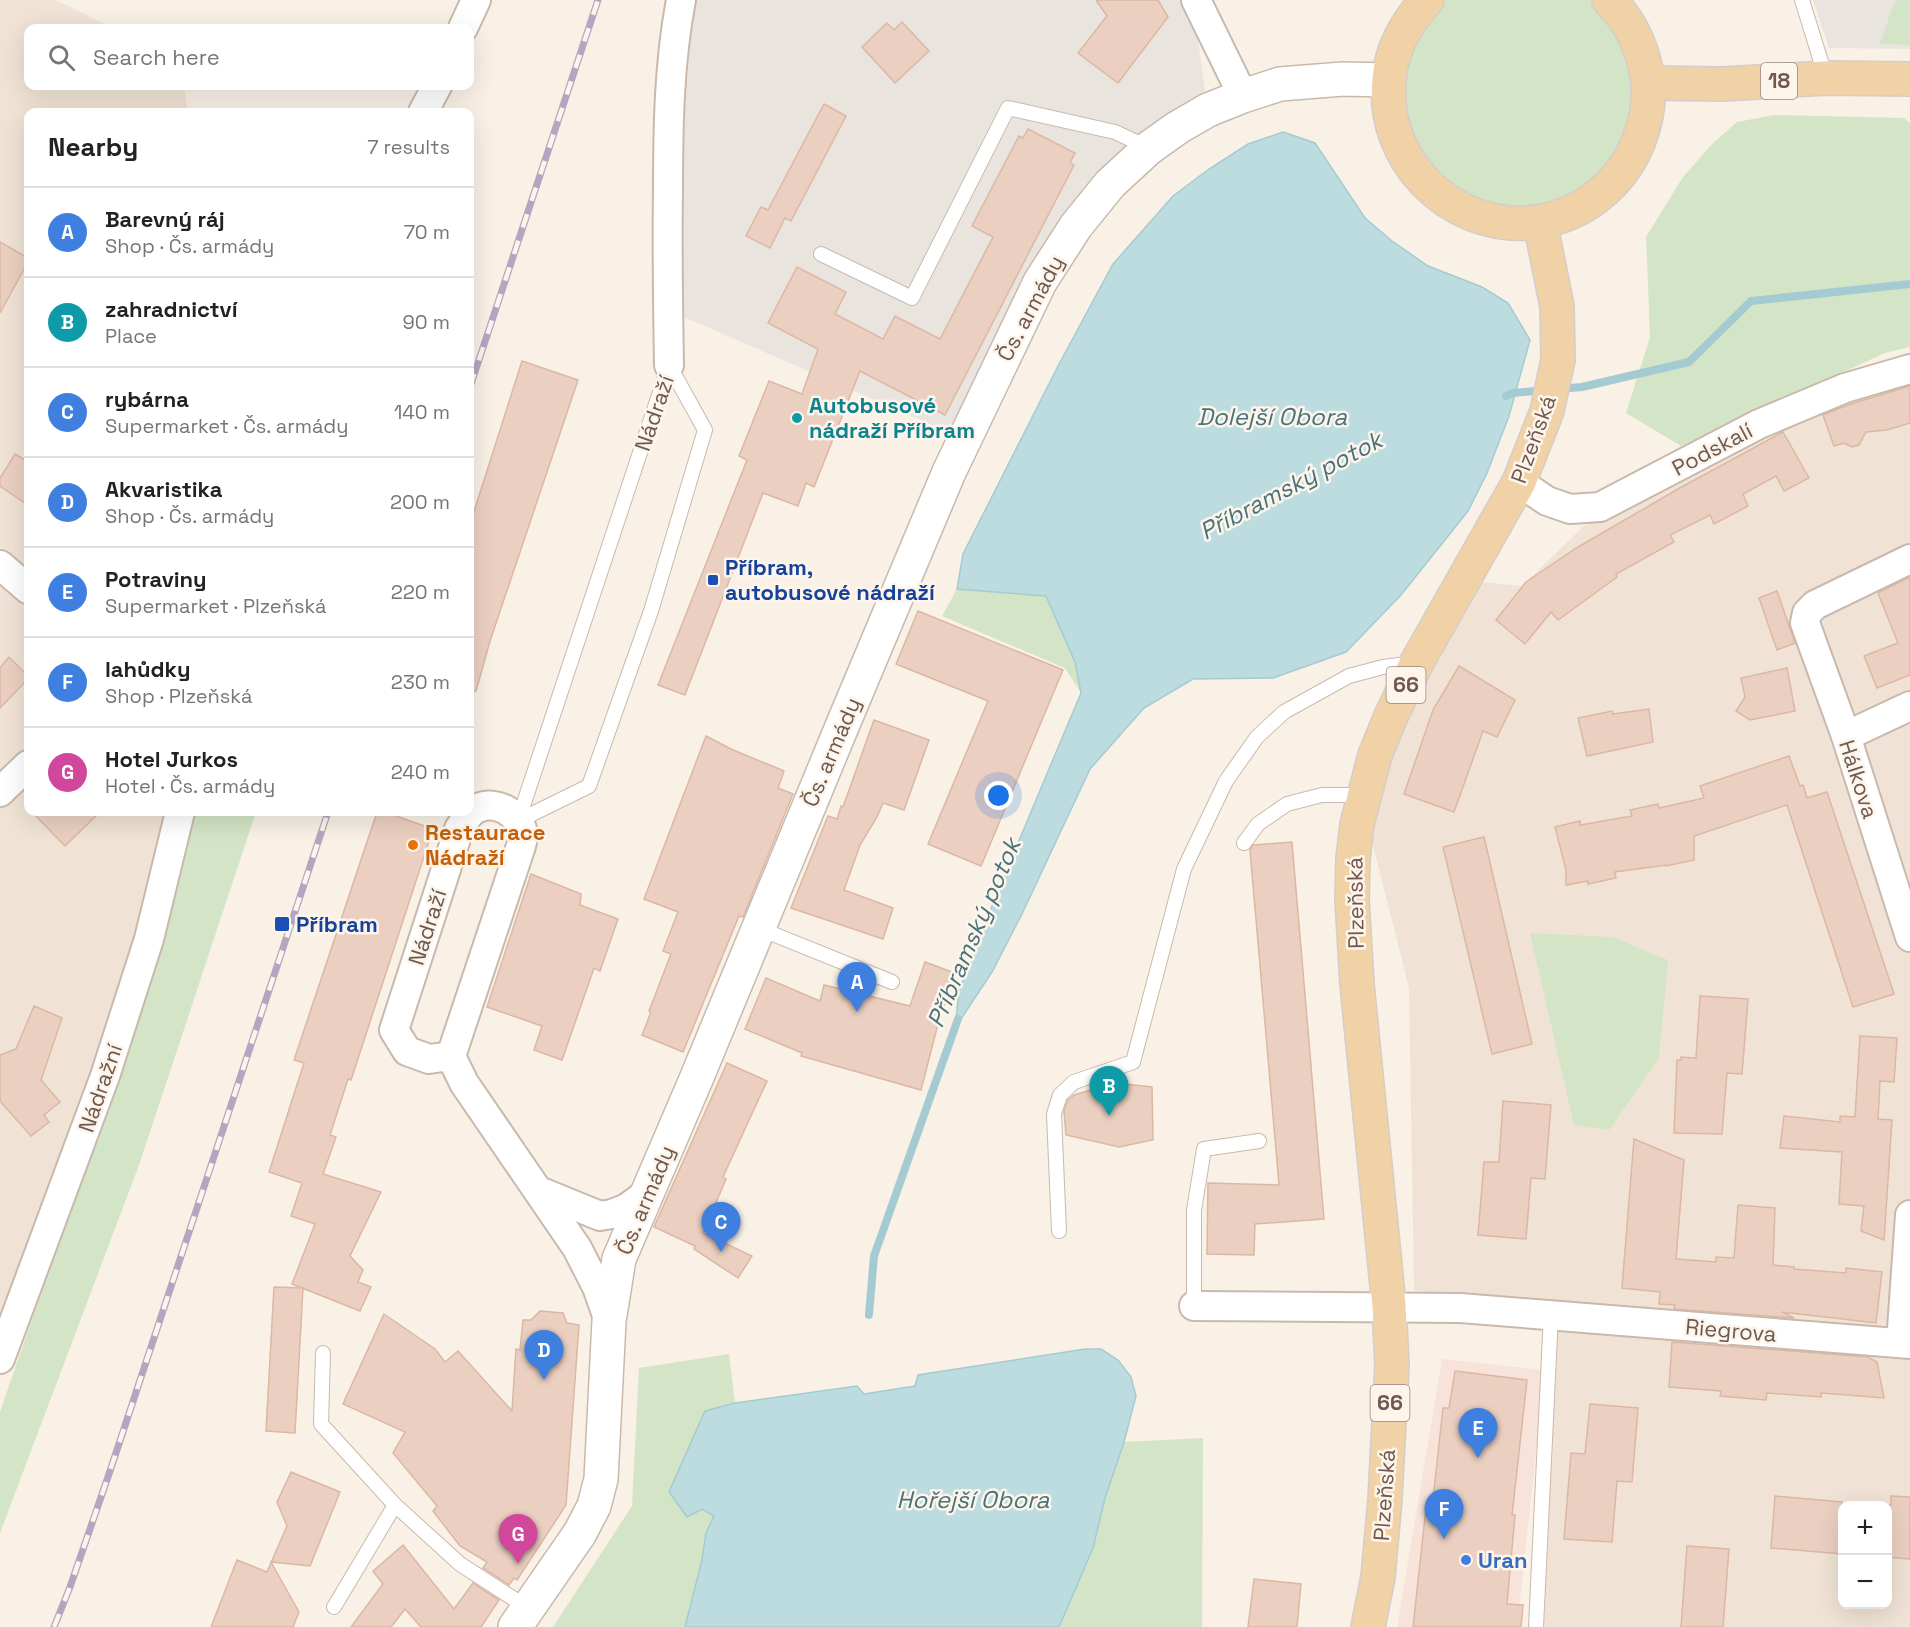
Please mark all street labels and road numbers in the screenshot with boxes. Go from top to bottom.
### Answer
road number: 18 [1761,63,1797,99]
street label: Čs. armády [990,250,1070,366]
street label: Nádraží [628,371,680,455]
street label: Plzeňská [1504,391,1562,487]
street label: Podskalí [1667,416,1758,482]
road number: 66 [1386,667,1426,703]
street label: Čs. armády [795,693,867,811]
street label: Hálkova [1833,736,1885,822]
street label: Plzeňská [1340,856,1370,949]
street label: Nádraží [402,885,453,969]
street label: Nádražní [72,1039,128,1136]
street label: Čs. armády [609,1141,681,1259]
street label: Riegrova [1684,1312,1778,1348]
road number: 66 [1370,1385,1410,1421]
street label: Plzeňská [1367,1448,1401,1542]

